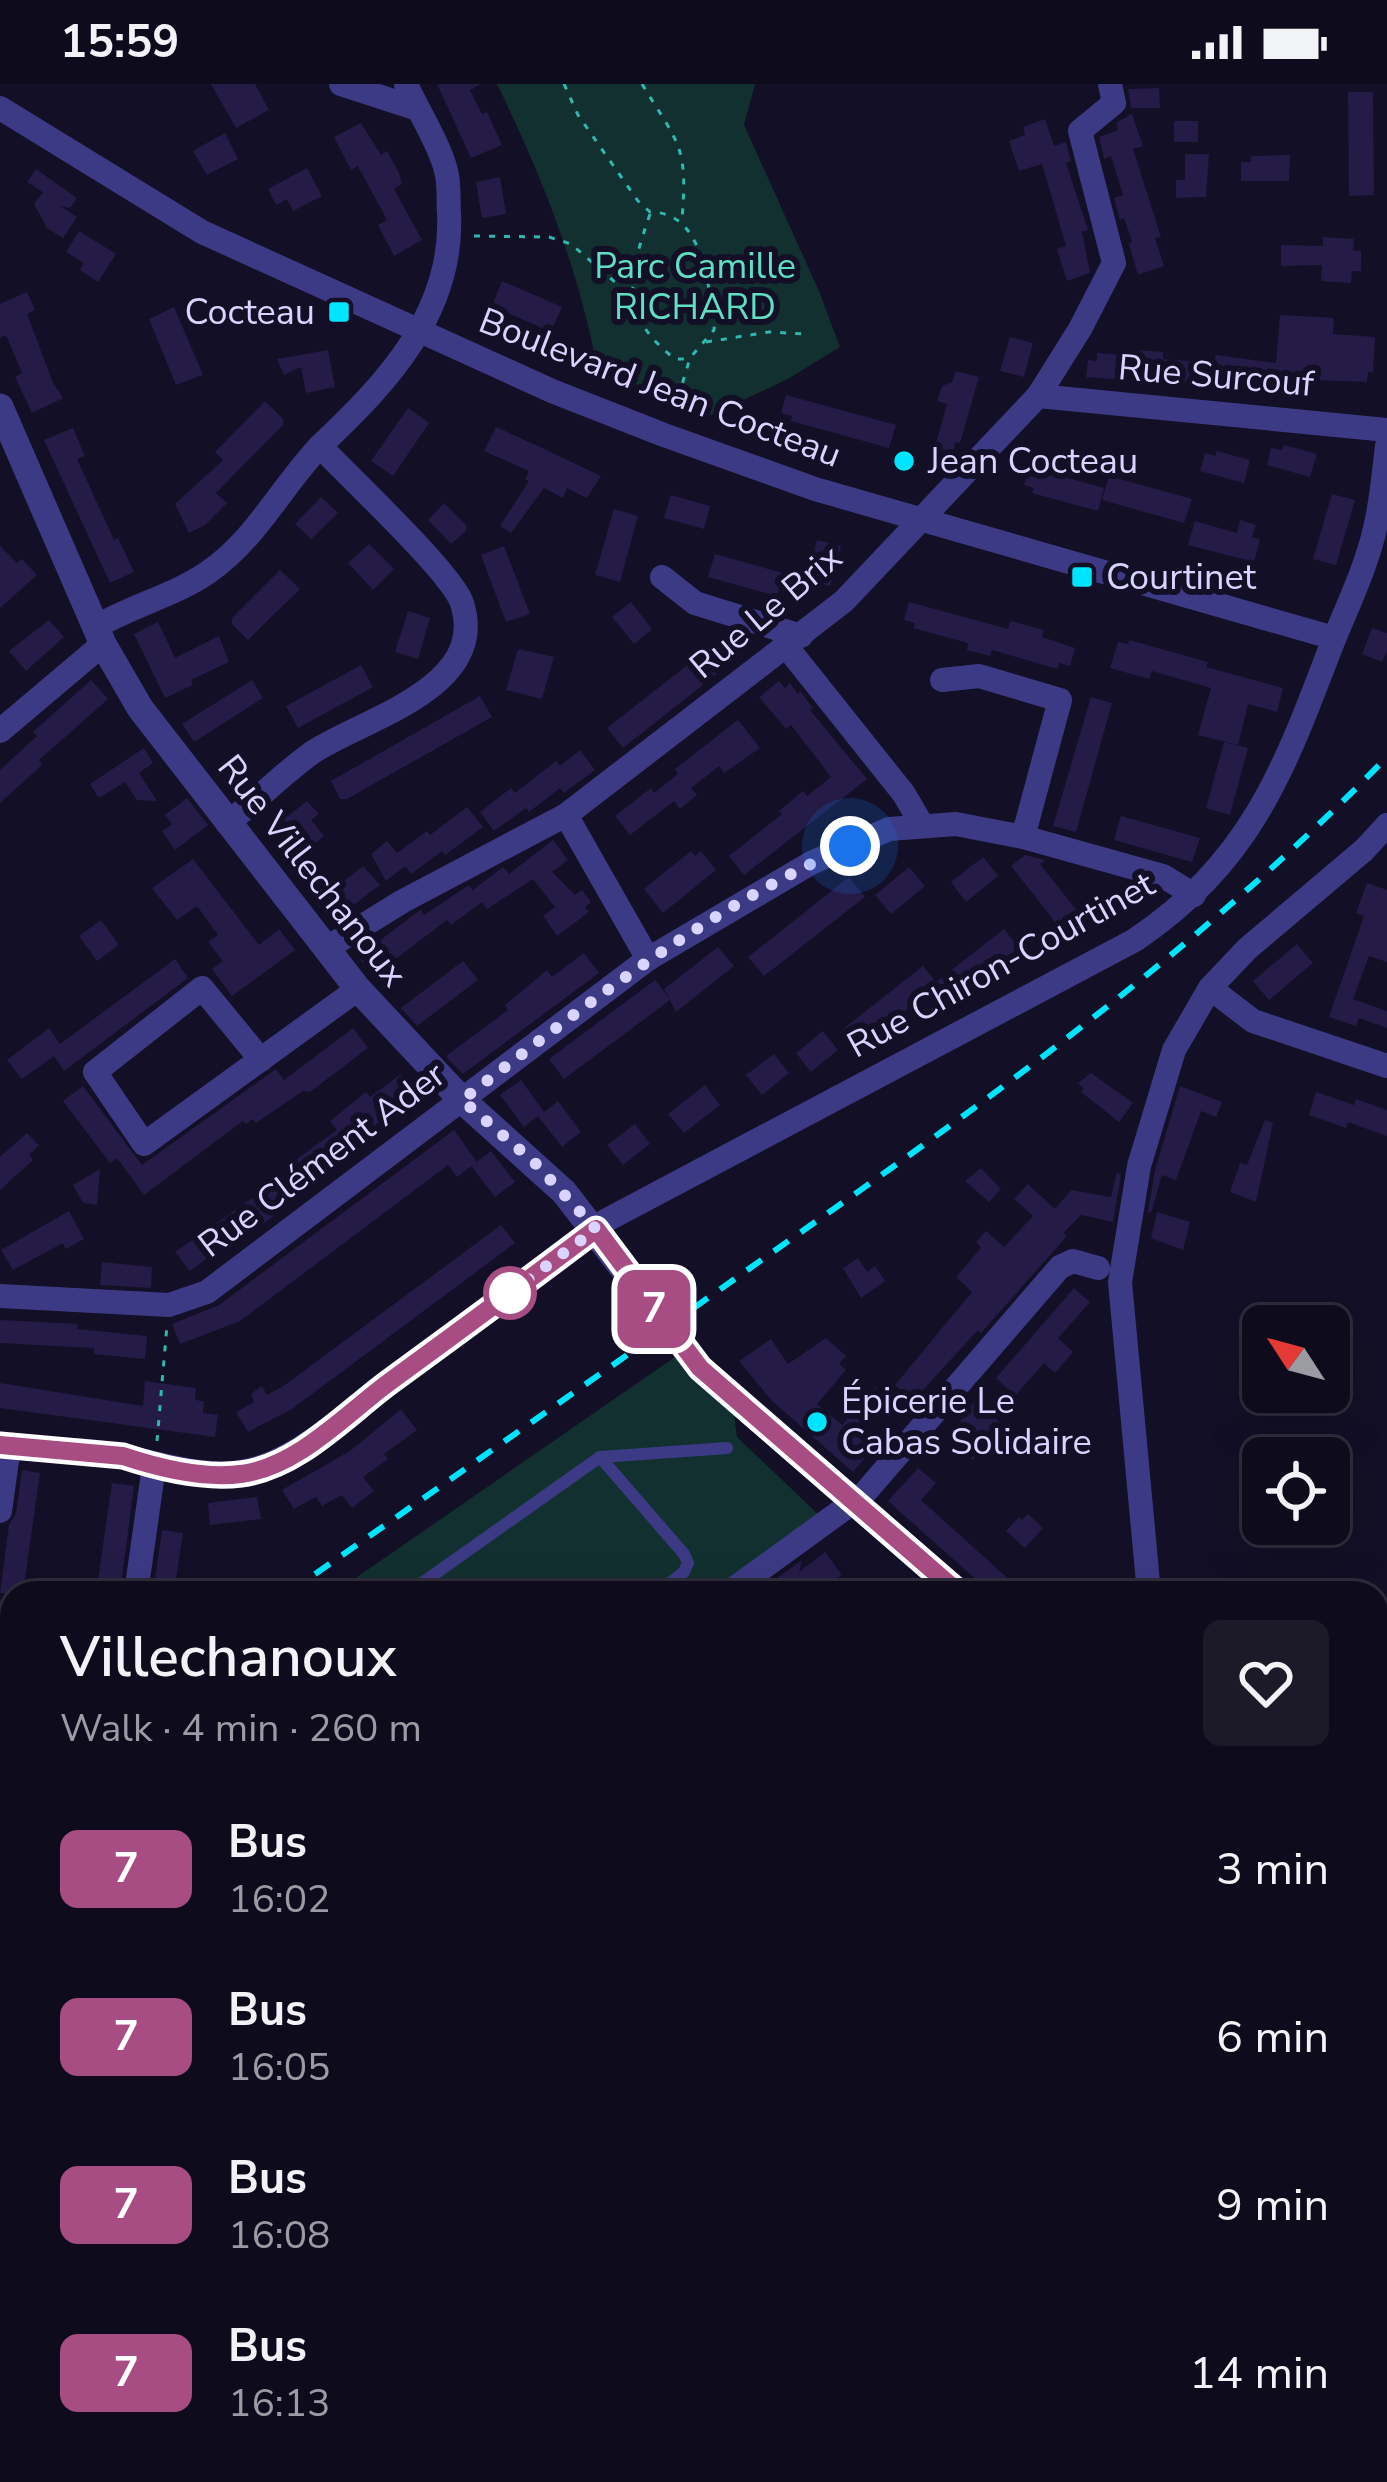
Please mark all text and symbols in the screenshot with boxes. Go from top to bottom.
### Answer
text: 15:59 [60,12,179,73]
park label: Parc Camille RICHARD [594,242,796,332]
place label: Cocteau [184,288,315,337]
street label: Boulevard Jean Cocteau [472,296,848,480]
marker: Cocteau [326,299,352,325]
street label: Rue Surcouf [1116,343,1317,409]
place label: Jean Cocteau [927,437,1138,486]
marker: Jean Cocteau [891,448,917,474]
street label: Rue Le Brix [679,534,853,690]
place label: Courtinet [1106,553,1257,602]
marker: Courtinet [1069,564,1095,590]
street label: Rue Villechanoux [206,745,418,997]
your location [820,816,880,876]
street label: Rue Chiron-Courtinet [839,860,1164,1070]
street label: Rue Clément Ader [188,1051,456,1269]
unlabelled marker [485,1268,535,1318]
line badge: 7 [615,1270,693,1348]
text: 7 [641,1280,667,1337]
north arrow [1242,1305,1350,1413]
map controls [1242,1305,1350,1545]
place label: Épicerie Le Cabas Solidaire [841,1377,1092,1467]
marker: Épicerie Le Cabas Solidaire [804,1409,830,1435]
button: locate [1242,1437,1350,1545]
text: Villechanoux [60,1618,397,1696]
button: heart [1203,1620,1329,1746]
text: Walk · 4 min · 260 m [60,1702,422,1755]
text: Bus [228,1812,307,1873]
text: 3 min [1216,1839,1329,1900]
text: 7 [113,1840,139,1897]
text: 16:02 [228,1873,331,1926]
text: Bus [228,1980,307,2041]
text: 6 min [1216,2007,1329,2068]
text: 7 [113,2008,139,2065]
text: 16:05 [228,2041,331,2094]
text: Bus [228,2148,307,2209]
text: 9 min [1216,2175,1329,2236]
text: 7 [113,2176,139,2233]
text: 16:08 [228,2209,331,2262]
text: Bus [228,2316,307,2377]
text: 14 min [1189,2343,1329,2404]
text: 7 [113,2344,139,2401]
text: 16:13 [228,2377,331,2430]

